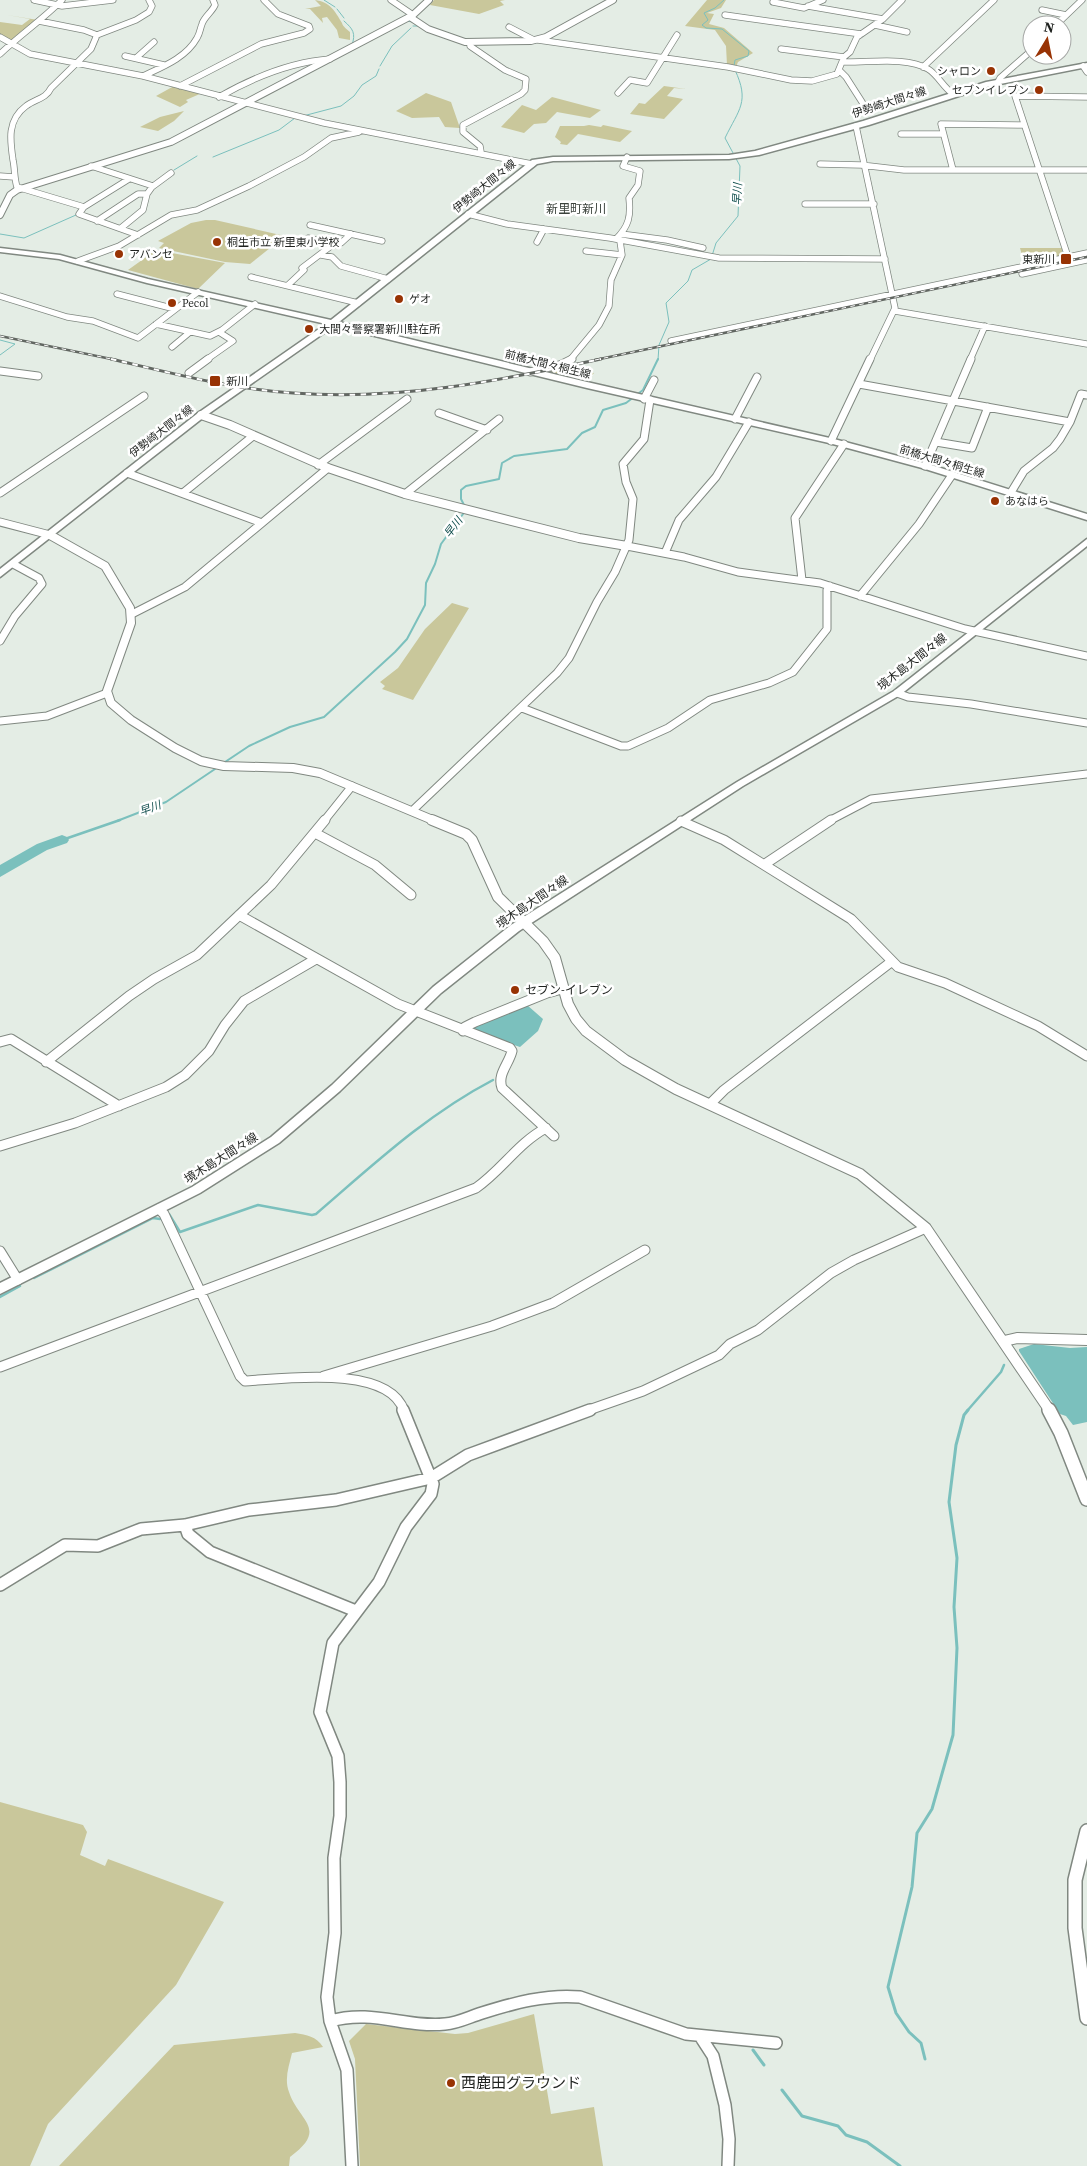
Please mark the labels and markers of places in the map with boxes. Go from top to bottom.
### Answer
place label: シャロン [937,64,981,79]
marker: シャロン [985,65,997,77]
place label: セブンイレブン [952,83,1029,98]
marker: セブンイレブン [1033,84,1045,96]
place label: 桐生市立 新里東小学校 [227,235,340,250]
marker: 桐生市立 新里東小学校 [211,236,223,248]
place label: アバンセ [129,247,173,262]
marker: アバンセ [113,248,125,260]
place label: 東新川 [1022,252,1055,267]
marker: 東新川 [1059,252,1073,266]
place label: ゲオ [409,292,431,307]
marker: ゲオ [393,293,405,305]
place label: Pecol [182,296,208,311]
marker: Pecol [166,297,178,309]
place label: 大間々警察署新川駐在所 [319,322,441,337]
marker: 大間々警察署新川駐在所 [303,323,315,335]
marker: 新川 [208,374,222,388]
place label: 新川 [226,374,248,389]
place label: あなはら [1005,494,1049,509]
marker: あなはら [989,495,1001,507]
place label: セブン-イレブン [525,982,613,998]
marker: セブン-イレブン [509,984,521,996]
place label: 西鹿田グラウンド [461,2072,581,2093]
marker: 西鹿田グラウンド [445,2077,457,2089]

